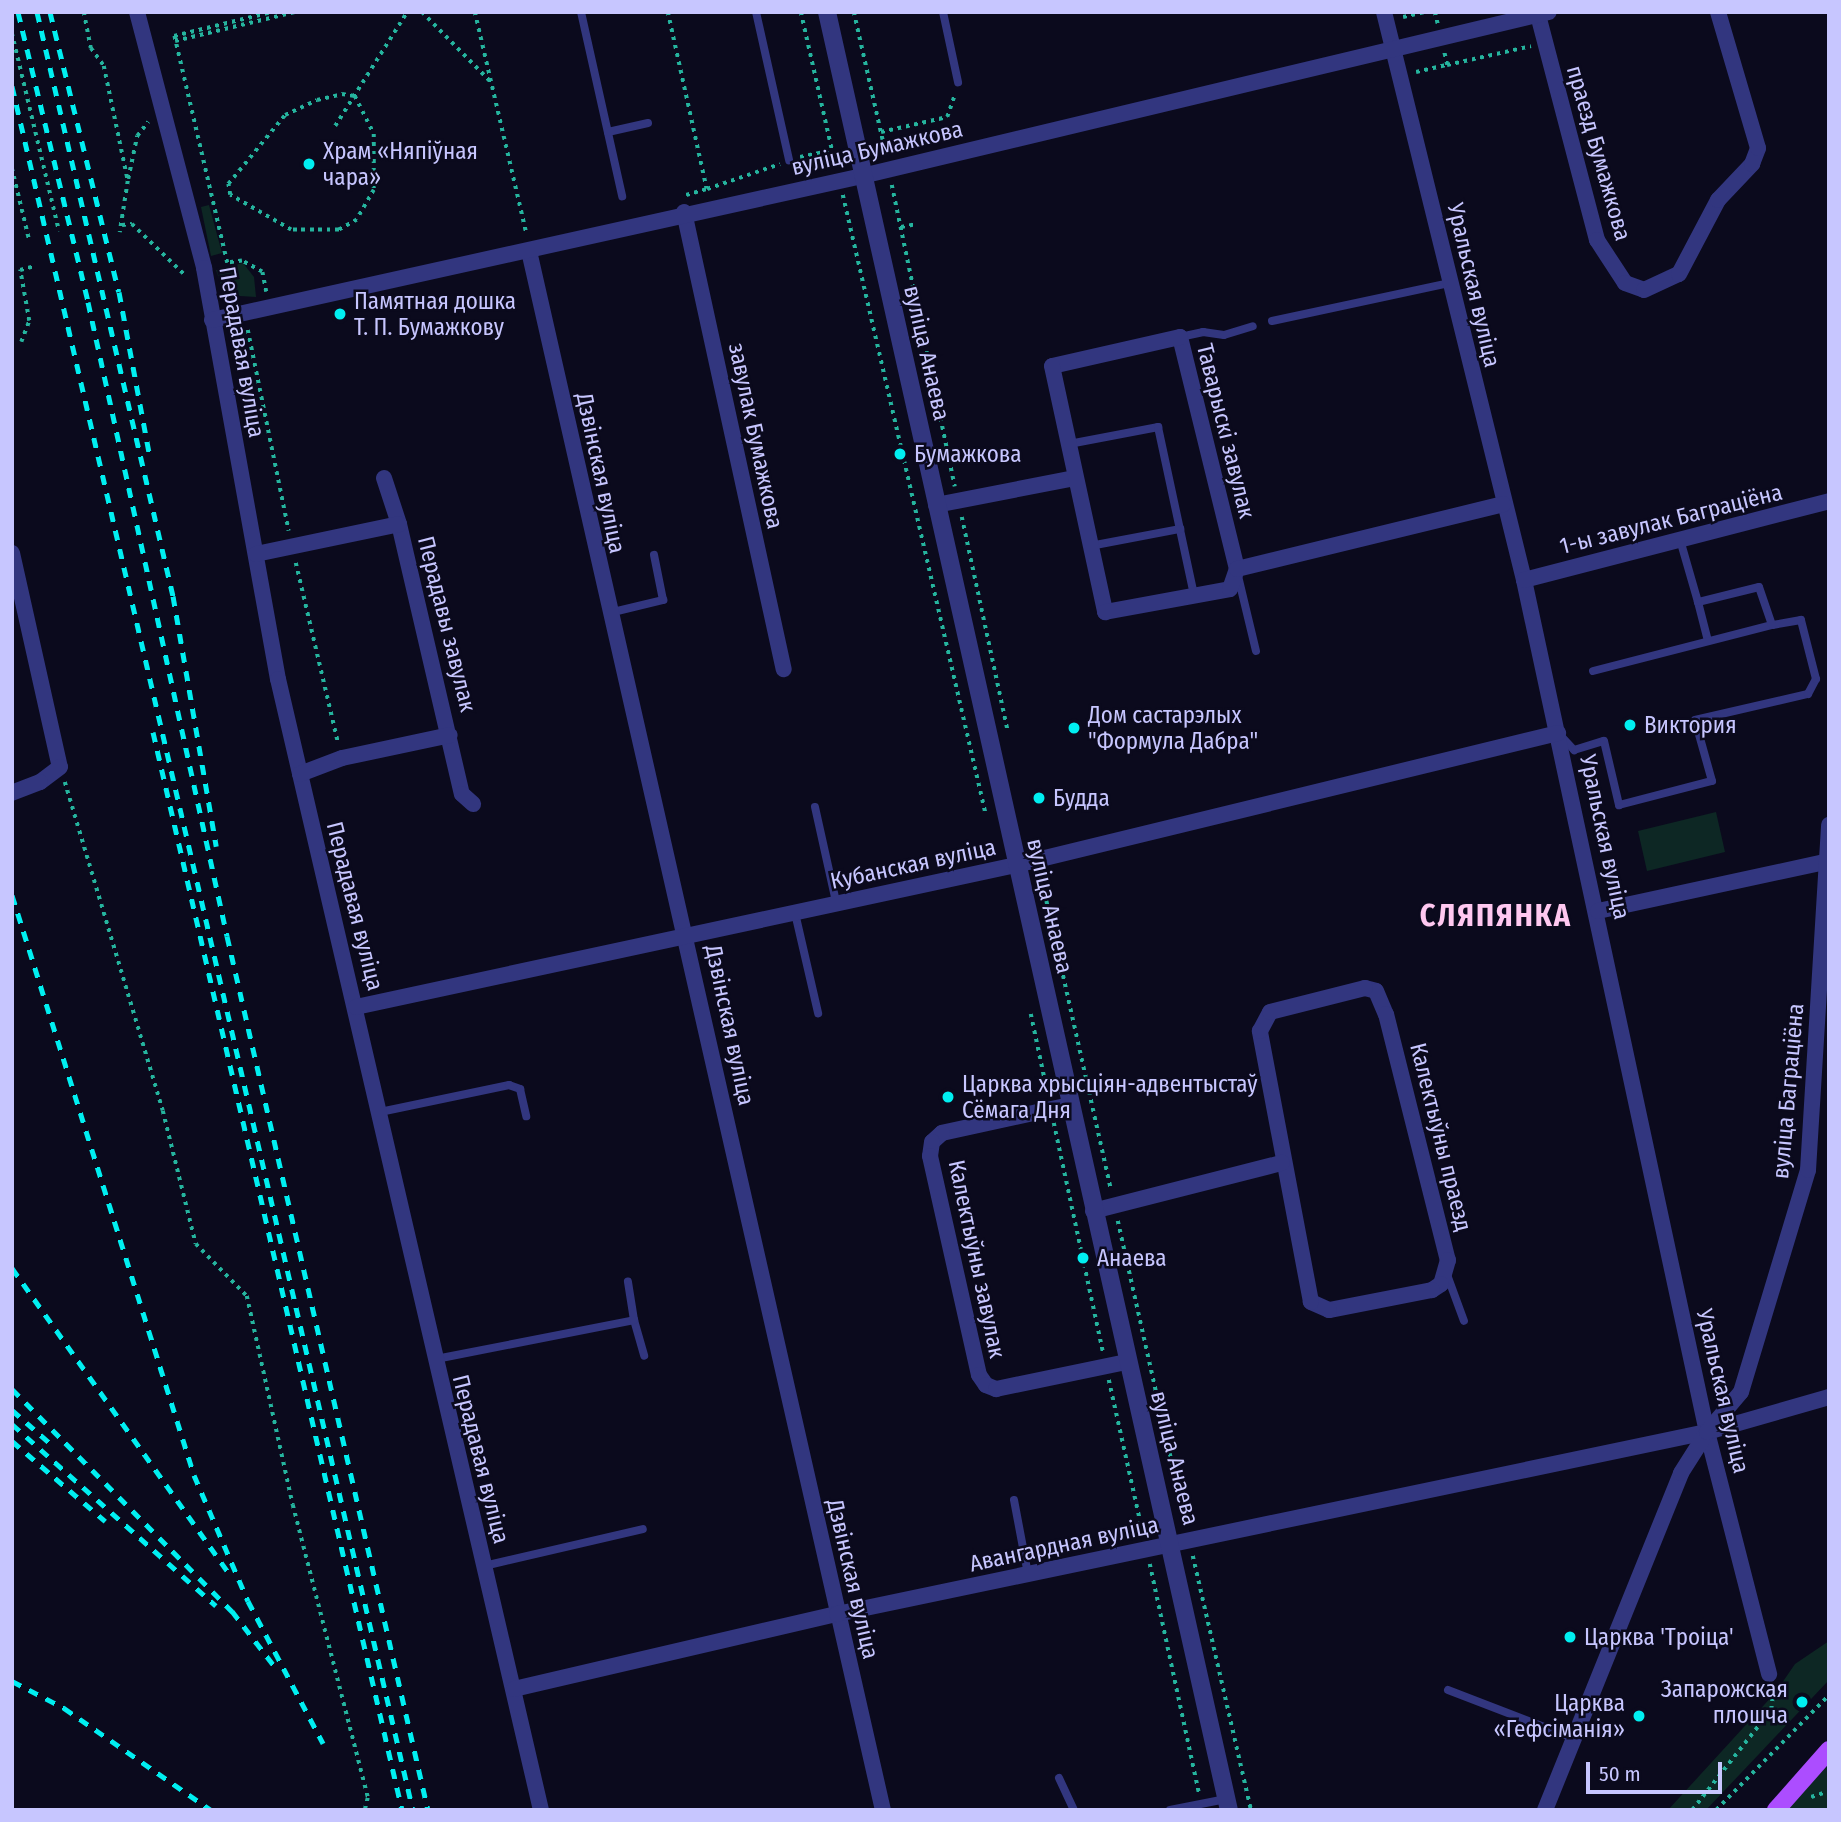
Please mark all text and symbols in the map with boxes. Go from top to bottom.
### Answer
street label: праезд Бумажкова [1561,62,1637,244]
street label: вуліца Бумажкова [789,115,965,181]
place label: Храм «Няпіўная чара» [323,137,478,191]
marker: Храм «Няпіўная чара» [301,156,317,172]
street label: Уральская вуліца [1442,200,1506,370]
street label: Перадавая вуліца [213,264,271,440]
street label: вуліца Анаева [898,283,956,423]
place label: Памятная дошка Т. П. Бумажкову [354,287,516,341]
marker: Памятная дошка Т. П. Бумажкову [332,306,348,322]
street label: завулак Бумажкова [723,341,789,531]
street label: Таварыскі завулак [1191,341,1261,521]
street label: Дзвінская вуліца [571,390,631,556]
place label: Бумажкова [914,440,1021,468]
marker: Бумажкова [892,446,908,462]
street label: 1-ы завулак Баграціёна [1557,478,1785,560]
street label: Перадавы завулак [412,533,482,715]
place label: Дом састарэлых "Формула Дабра" [1088,701,1258,755]
place label: Виктория [1644,711,1737,739]
marker: Виктория [1622,717,1638,733]
marker: Дом састарэлых "Формула Дабра" [1066,720,1082,736]
street label: Уральская вуліца [1574,752,1636,922]
place label: Будда [1053,784,1110,812]
marker: Будда [1031,790,1047,806]
street label: Перадавая вуліца [321,819,389,993]
street label: Кубанская вуліца [828,833,998,895]
street label: вуліца Анаева [1021,836,1079,976]
district label: СЛЯПЯНКА [1421,898,1571,934]
street label: Дзвінская вуліца [700,942,760,1108]
street label: вуліца Баграціёна [1767,1002,1809,1180]
street label: Калектыўны праезд [1404,1040,1478,1234]
place label: Царква хрысціян-адвентыстаў Сёмага Дня [962,1070,1258,1124]
marker: Царква хрысціян-адвентыстаў Сёмага Дня [940,1089,956,1105]
street label: Калектыўны завулак [943,1158,1011,1360]
place label: Анаева [1097,1244,1167,1272]
marker: Анаева [1075,1250,1091,1266]
street label: Уральская вуліца [1691,1306,1755,1476]
street label: Перадавая вуліца [447,1372,515,1546]
street label: вуліца Анаева [1145,1388,1205,1528]
street label: Дзвінская вуліца [821,1496,885,1662]
street label: Авангардная вуліца [967,1510,1161,1578]
place label: Царква 'Троіца' [1584,1623,1734,1651]
marker: Царква 'Троіца' [1562,1629,1578,1645]
place label: Запарожская плошча [1661,1675,1788,1729]
place label: Царква «Гефсіманія» [1493,1689,1625,1743]
marker: Запарожская плошча [1794,1694,1810,1710]
marker: Царква «Гефсіманія» [1631,1708,1647,1724]
scale bar [1589,1748,1726,1792]
text: 50 m [1599,1761,1641,1787]

